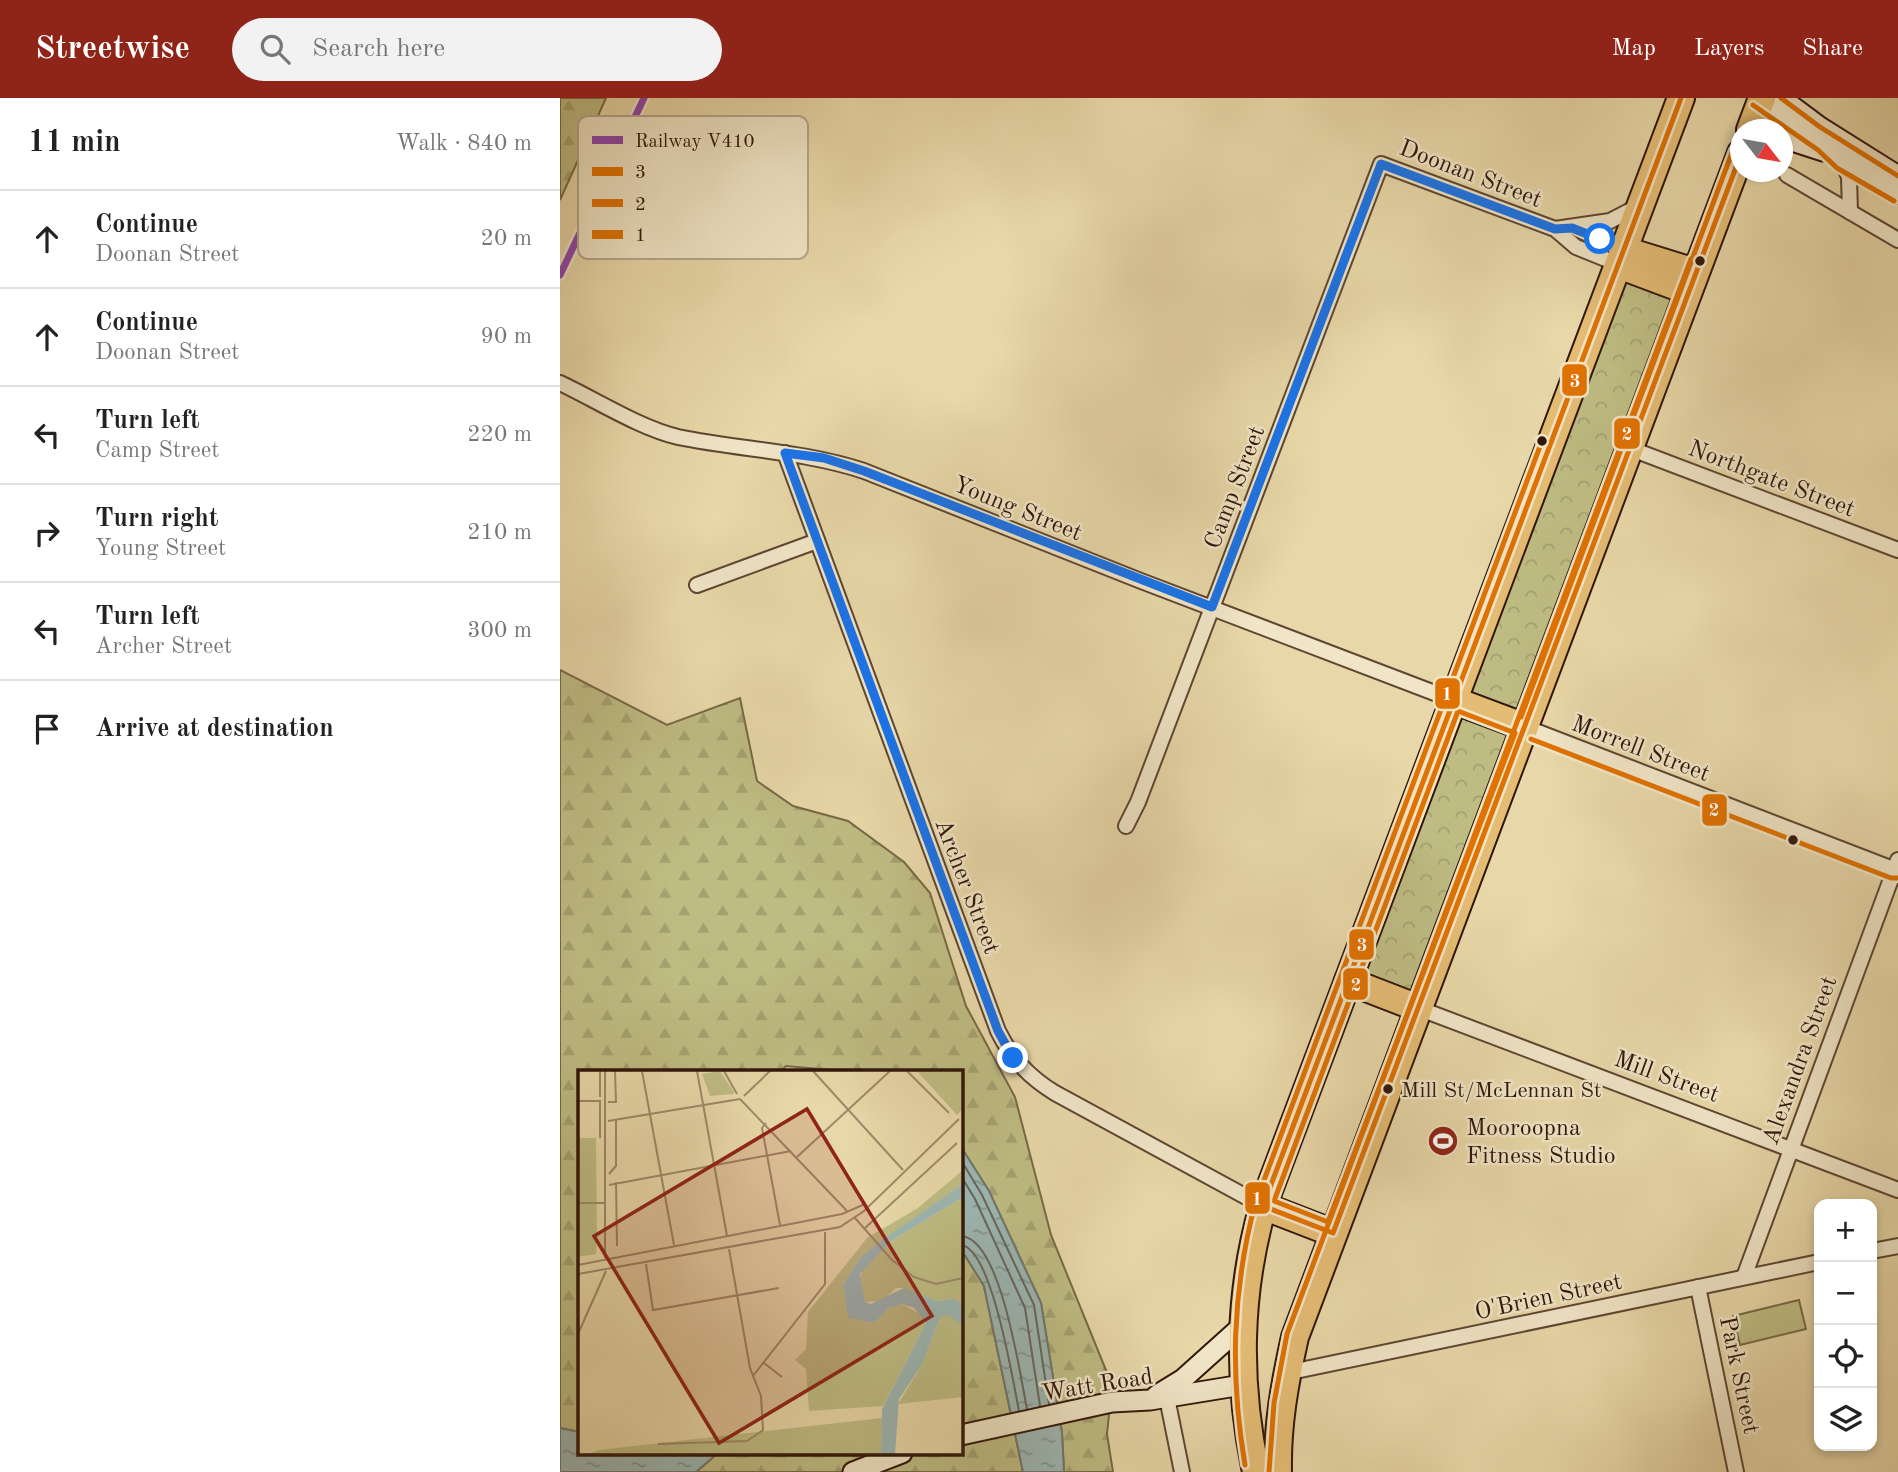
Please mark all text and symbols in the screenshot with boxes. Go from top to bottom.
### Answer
search box [232,18,722,81]
icon: search [256,30,294,68]
text: Streetwise [35,33,190,66]
text: Search here [312,36,445,62]
text: Map [1612,37,1656,61]
text: Layers [1694,37,1764,61]
text: Share [1802,37,1863,61]
legend [578,116,808,259]
north arrow [1730,119,1793,182]
text: 11 min [28,128,121,158]
text: Walk · 840 m [396,132,532,155]
text: Railway V410 [635,133,755,152]
street label: Doonan Street [1396,137,1545,213]
text: 3 [635,164,646,183]
text: 2 [635,196,646,215]
text: Continue [95,212,198,238]
icon: ahead [28,220,66,258]
route start [1584,223,1615,254]
text: 20 m [481,227,532,250]
text: 1 [635,227,646,246]
text: Doonan Street [95,243,239,266]
unlabelled marker [1693,254,1707,268]
text: Continue [95,310,198,336]
icon: ahead [28,318,66,356]
text: 90 m [481,325,532,348]
text: Doonan Street [95,341,239,364]
line badge: 3 [1561,363,1588,397]
text: 3 [1569,373,1581,392]
text: Turn left [95,408,200,434]
icon: left [28,416,66,454]
line badge: 2 [1613,417,1641,450]
text: 220 m [467,423,532,446]
street label: Camp Street [1201,423,1270,553]
text: 2 [1621,426,1633,445]
unlabelled marker [1535,434,1549,448]
street label: Northgate Street [1685,437,1858,523]
text: Camp Street [95,439,219,462]
street label: Young Street [949,473,1085,547]
text: Turn right [95,506,218,532]
icon: right [28,514,66,552]
text: 210 m [467,521,532,544]
text: Young Street [95,537,226,560]
text: Turn left [95,604,200,630]
icon: left [28,612,66,650]
text: 300 m [467,619,532,642]
text: Archer Street [95,635,232,658]
line badge: 1 [1434,677,1461,710]
text: 1 [1441,686,1453,705]
icon: arrive [28,710,66,748]
street label: Morrell Street [1568,713,1713,787]
text: Arrive at destination [95,716,334,742]
line badge: 2 [1701,793,1728,827]
text: 2 [1708,802,1720,821]
street label: Archer Street [929,816,1003,958]
unlabelled marker [1786,833,1800,847]
line badge: 3 [1348,928,1375,961]
text: 3 [1356,937,1368,956]
line badge: 2 [1342,967,1369,1001]
street label: Alexandra Street [1759,973,1843,1148]
text: 2 [1350,977,1362,996]
route end [997,1042,1028,1073]
street label: Mill Street [1611,1048,1722,1108]
inset map [578,1070,962,1454]
place label: Mill St/McLennan St [1401,1080,1602,1102]
marker: Mill St/McLennan St [1381,1082,1395,1096]
place label: Mooroopna Fitness Studio [1466,1117,1616,1169]
sports icon: Mooroopna Fitness Studio [1426,1124,1460,1158]
line badge: 1 [1244,1181,1271,1215]
text: 1 [1251,1191,1263,1210]
map controls [1814,1199,1877,1451]
button: + [1814,1199,1877,1262]
button: − [1814,1262,1877,1325]
street label: O'Brien Street [1473,1271,1624,1325]
street label: Park Street [1714,1314,1762,1436]
button: locate [1814,1325,1877,1388]
street label: Watt Road [1040,1365,1155,1407]
button: layers [1814,1388,1877,1451]

